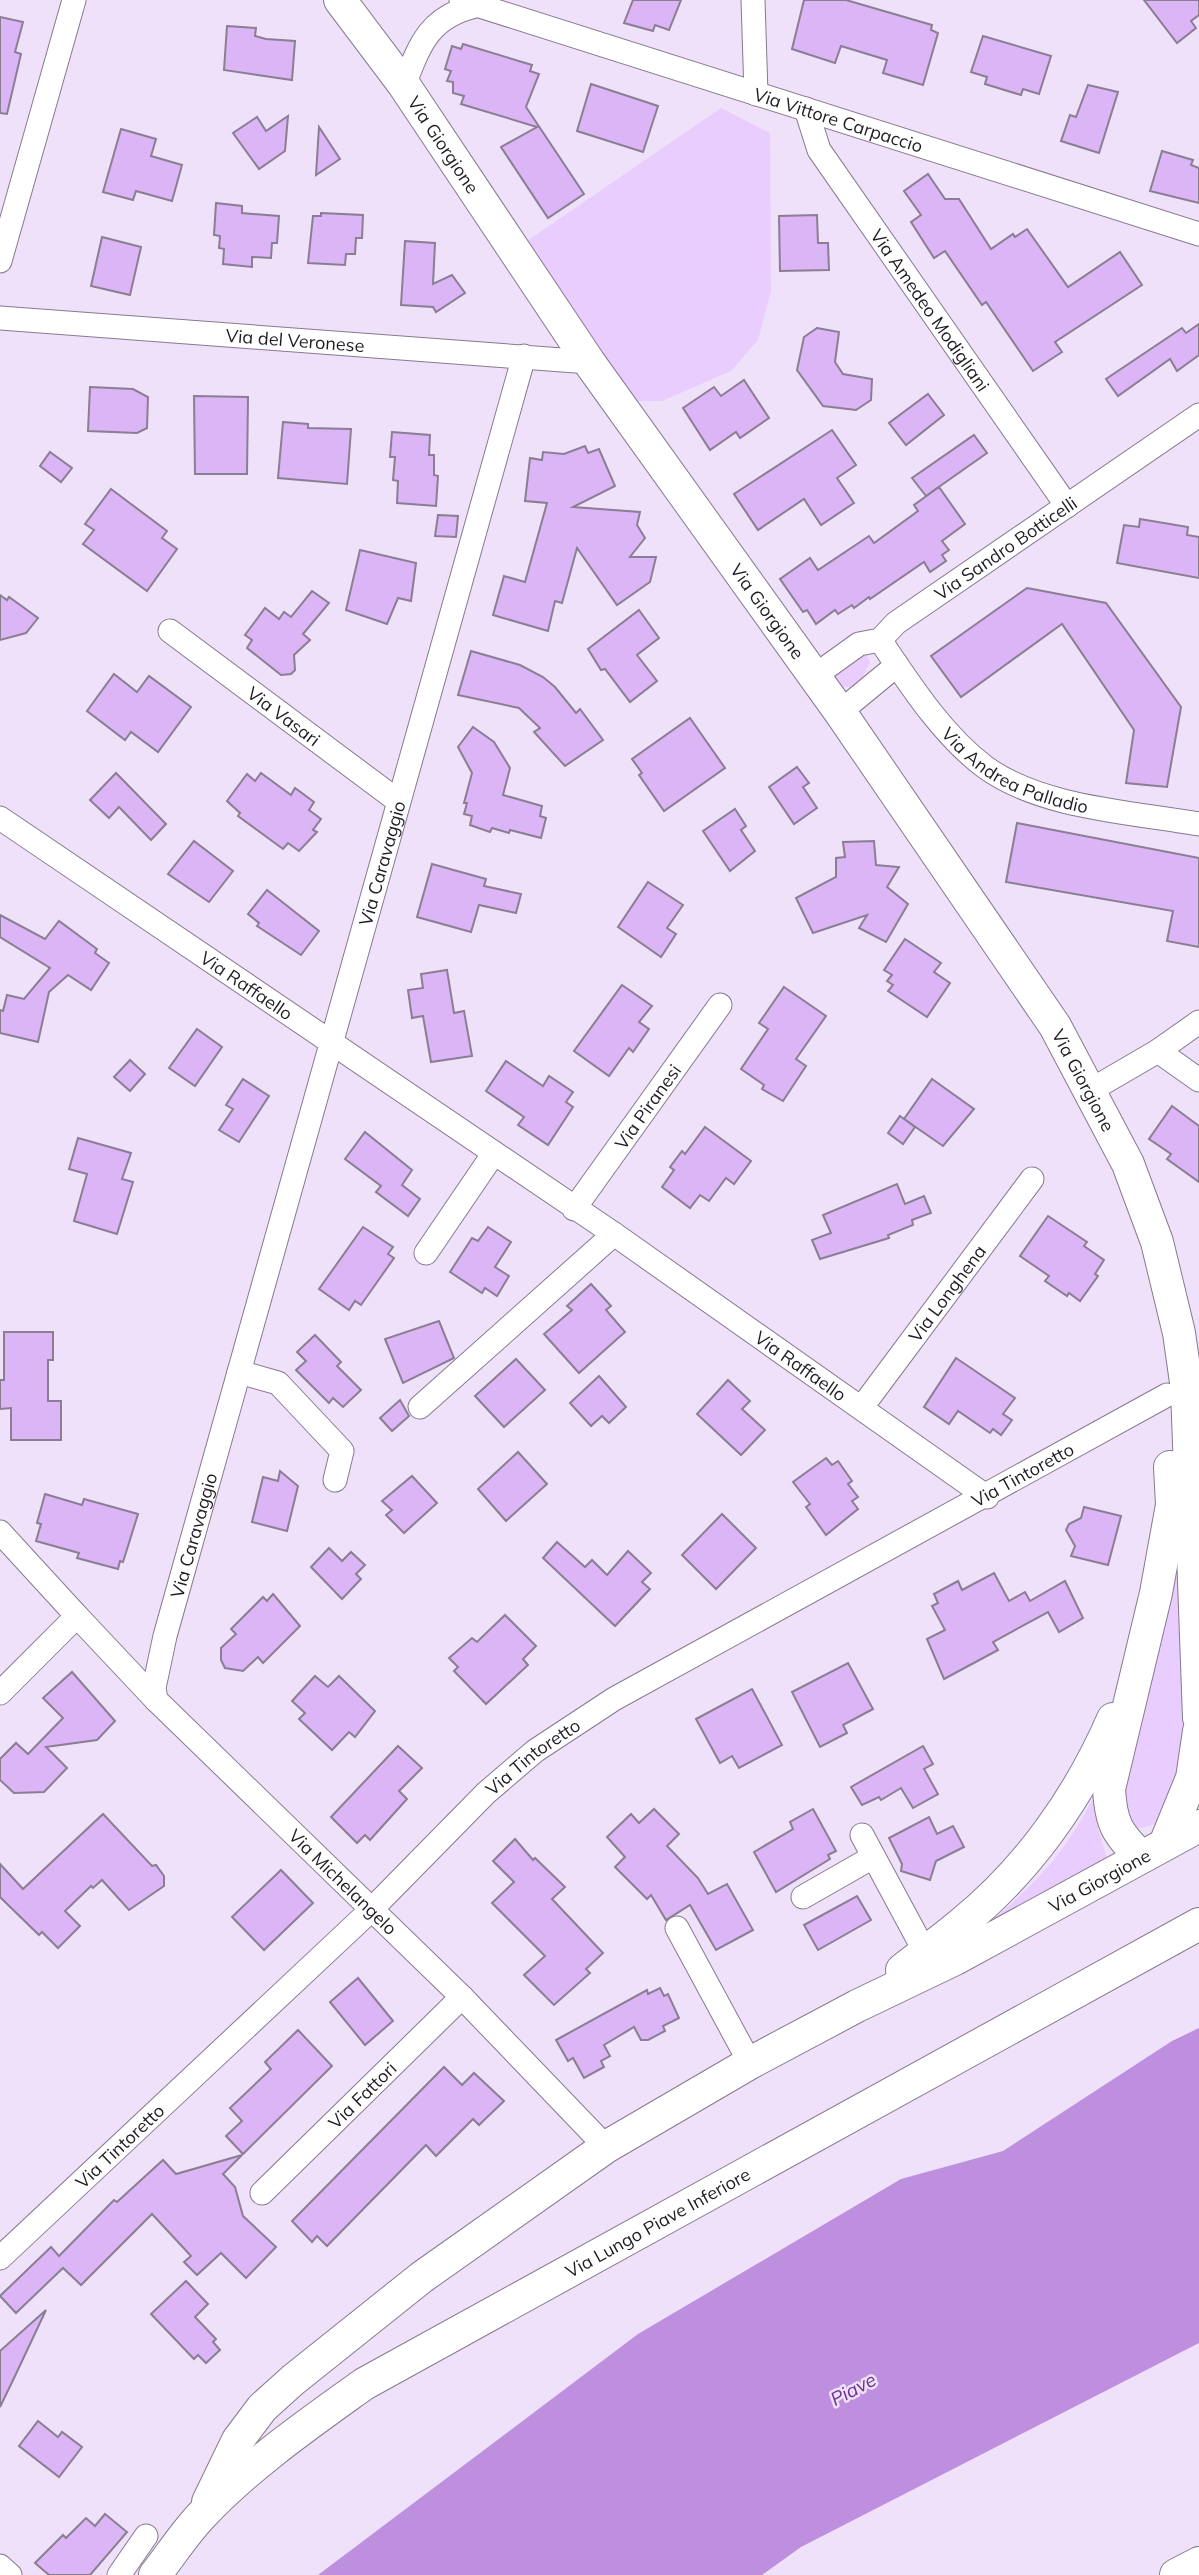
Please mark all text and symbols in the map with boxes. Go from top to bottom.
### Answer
street label: Via Vittore Carpaccio [751,82,926,157]
street label: Via Giorgione [403,91,485,198]
street label: Via Amedeo Modigliani [866,224,995,396]
street label: Via del Veronese [225,323,365,357]
street label: Via Sandro Botticelli [930,491,1081,605]
street label: Via Giorgione [726,559,810,663]
street label: Via Vasari [243,681,325,751]
street label: Via Andrea Palladio [937,722,1090,818]
street label: Via Caravaggio [353,798,410,928]
street label: Via Raffaello [196,946,297,1025]
street label: Via Giorgione [1047,1025,1120,1135]
street label: Via Piranesi [609,1059,686,1154]
street label: Via Longhena [903,1240,991,1346]
street label: Via Raffaello [750,1325,851,1406]
street label: Via Tintoretto [967,1437,1078,1512]
street label: Via Caravaggio [165,1470,222,1600]
street label: Via Tintoretto [480,1713,584,1800]
street label: Via Michelangelo [284,1824,402,1939]
street label: Via Giorgione [1044,1843,1154,1917]
street label: Via Fattori [323,2057,401,2133]
street label: Via Tintoretto [70,2099,169,2193]
street label: Via Lungo Piave Inferiore [561,2162,754,2283]
water label: Piave [826,2367,880,2411]

